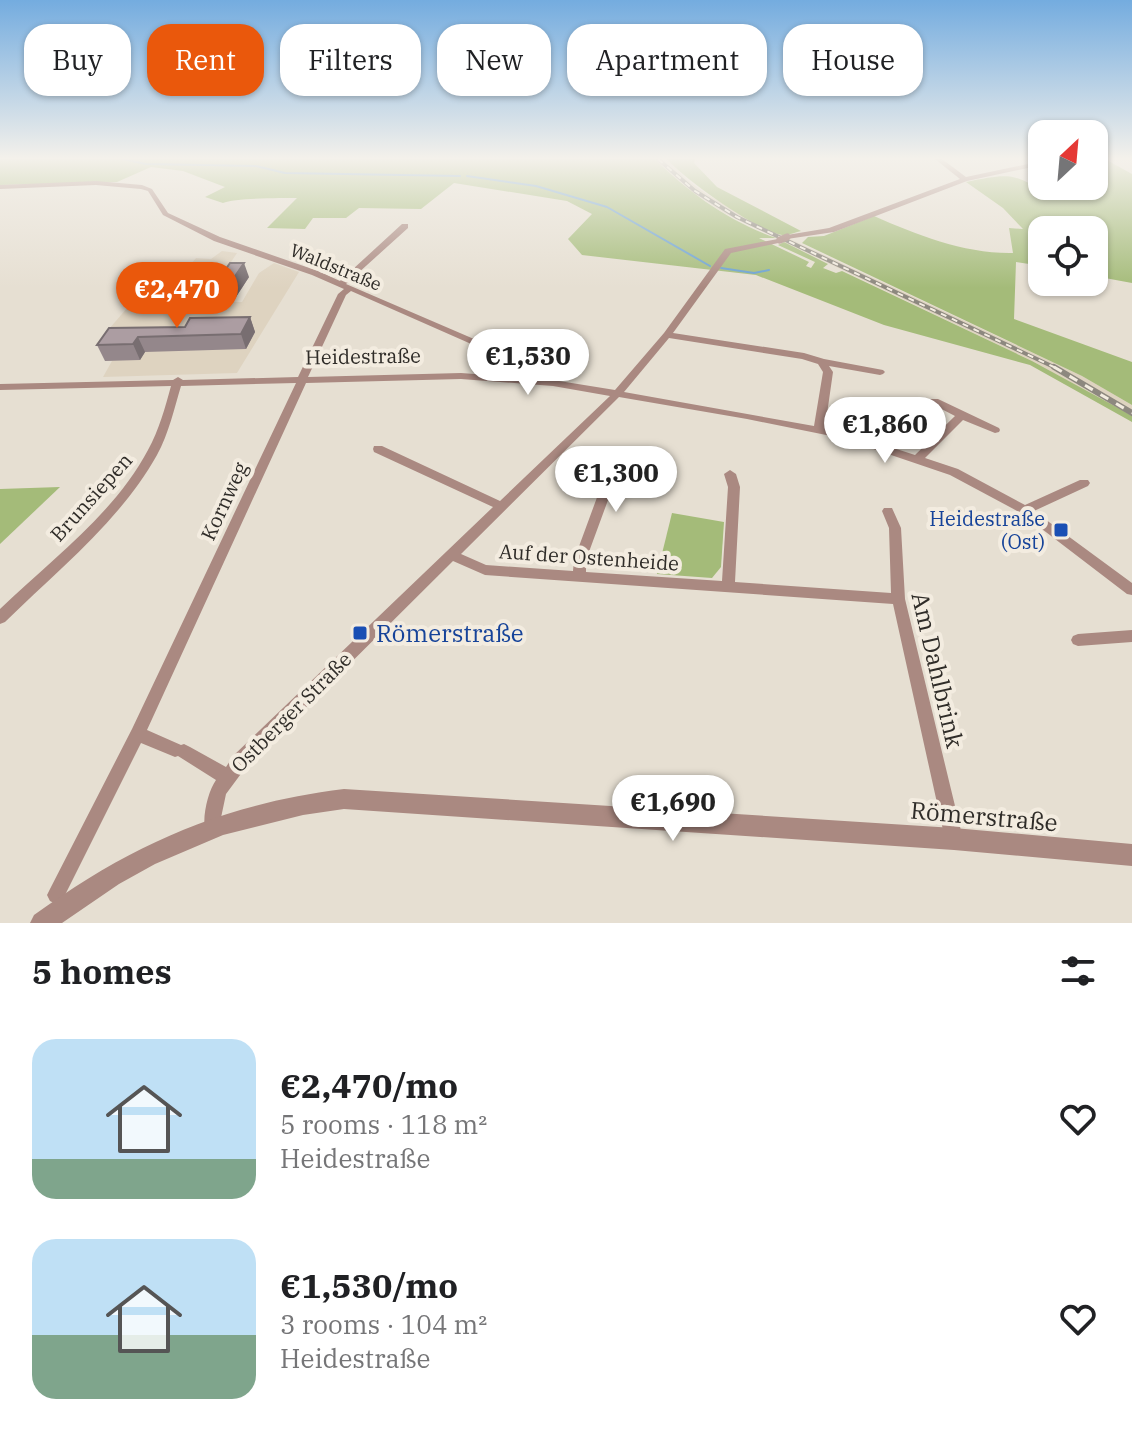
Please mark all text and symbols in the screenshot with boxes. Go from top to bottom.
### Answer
chip: Buy [24,24,131,96]
chip: Rent [147,24,264,96]
chip: Filters [280,24,421,96]
chip: New [437,24,551,96]
chip: Apartment [567,24,767,96]
chip: House [783,24,923,96]
north arrow [1028,120,1108,200]
map controls [1028,120,1108,296]
button: locate [1028,216,1108,296]
street label: Waldstraße [287,238,385,296]
pin: €2,470 [112,262,242,330]
text: €2,470 [134,271,220,305]
pin: €1,530 [463,329,593,397]
text: €1,530 [485,338,571,372]
street label: Heidestraße [305,341,421,371]
pin: €1,860 [820,397,950,465]
text: €1,860 [842,406,928,440]
pin: €1,300 [551,446,681,514]
street label: Brunsiepen [44,447,138,547]
text: €1,300 [573,455,659,489]
street label: Kornweg [194,457,254,544]
place label: Heidestraße (Ost) [929,505,1045,555]
marker: Heidestraße (Ost) [1052,521,1070,539]
street label: Auf der Ostenheide [498,537,680,577]
street label: Am Dahlbrink [905,589,971,751]
place label: Römerstraße [376,617,524,649]
marker: Römerstraße [351,624,369,642]
street label: Ostberger Straße [225,646,357,778]
pin: €1,690 [608,775,738,843]
text: €1,690 [630,784,716,818]
street label: Römerstraße [909,794,1059,838]
text: 5 homes [32,949,172,993]
icon: filters [1056,949,1100,993]
text: €2,470/mo [280,1063,458,1107]
icon: home [96,1071,192,1167]
icon: heart [1056,1097,1100,1141]
text: 5 rooms · 118 m² [280,1107,487,1141]
text: Heidestraße [280,1141,430,1175]
text: €1,530/mo [280,1263,458,1307]
icon: home [96,1271,192,1367]
icon: heart [1056,1297,1100,1341]
text: 3 rooms · 104 m² [280,1307,487,1341]
text: Heidestraße [280,1341,430,1375]

